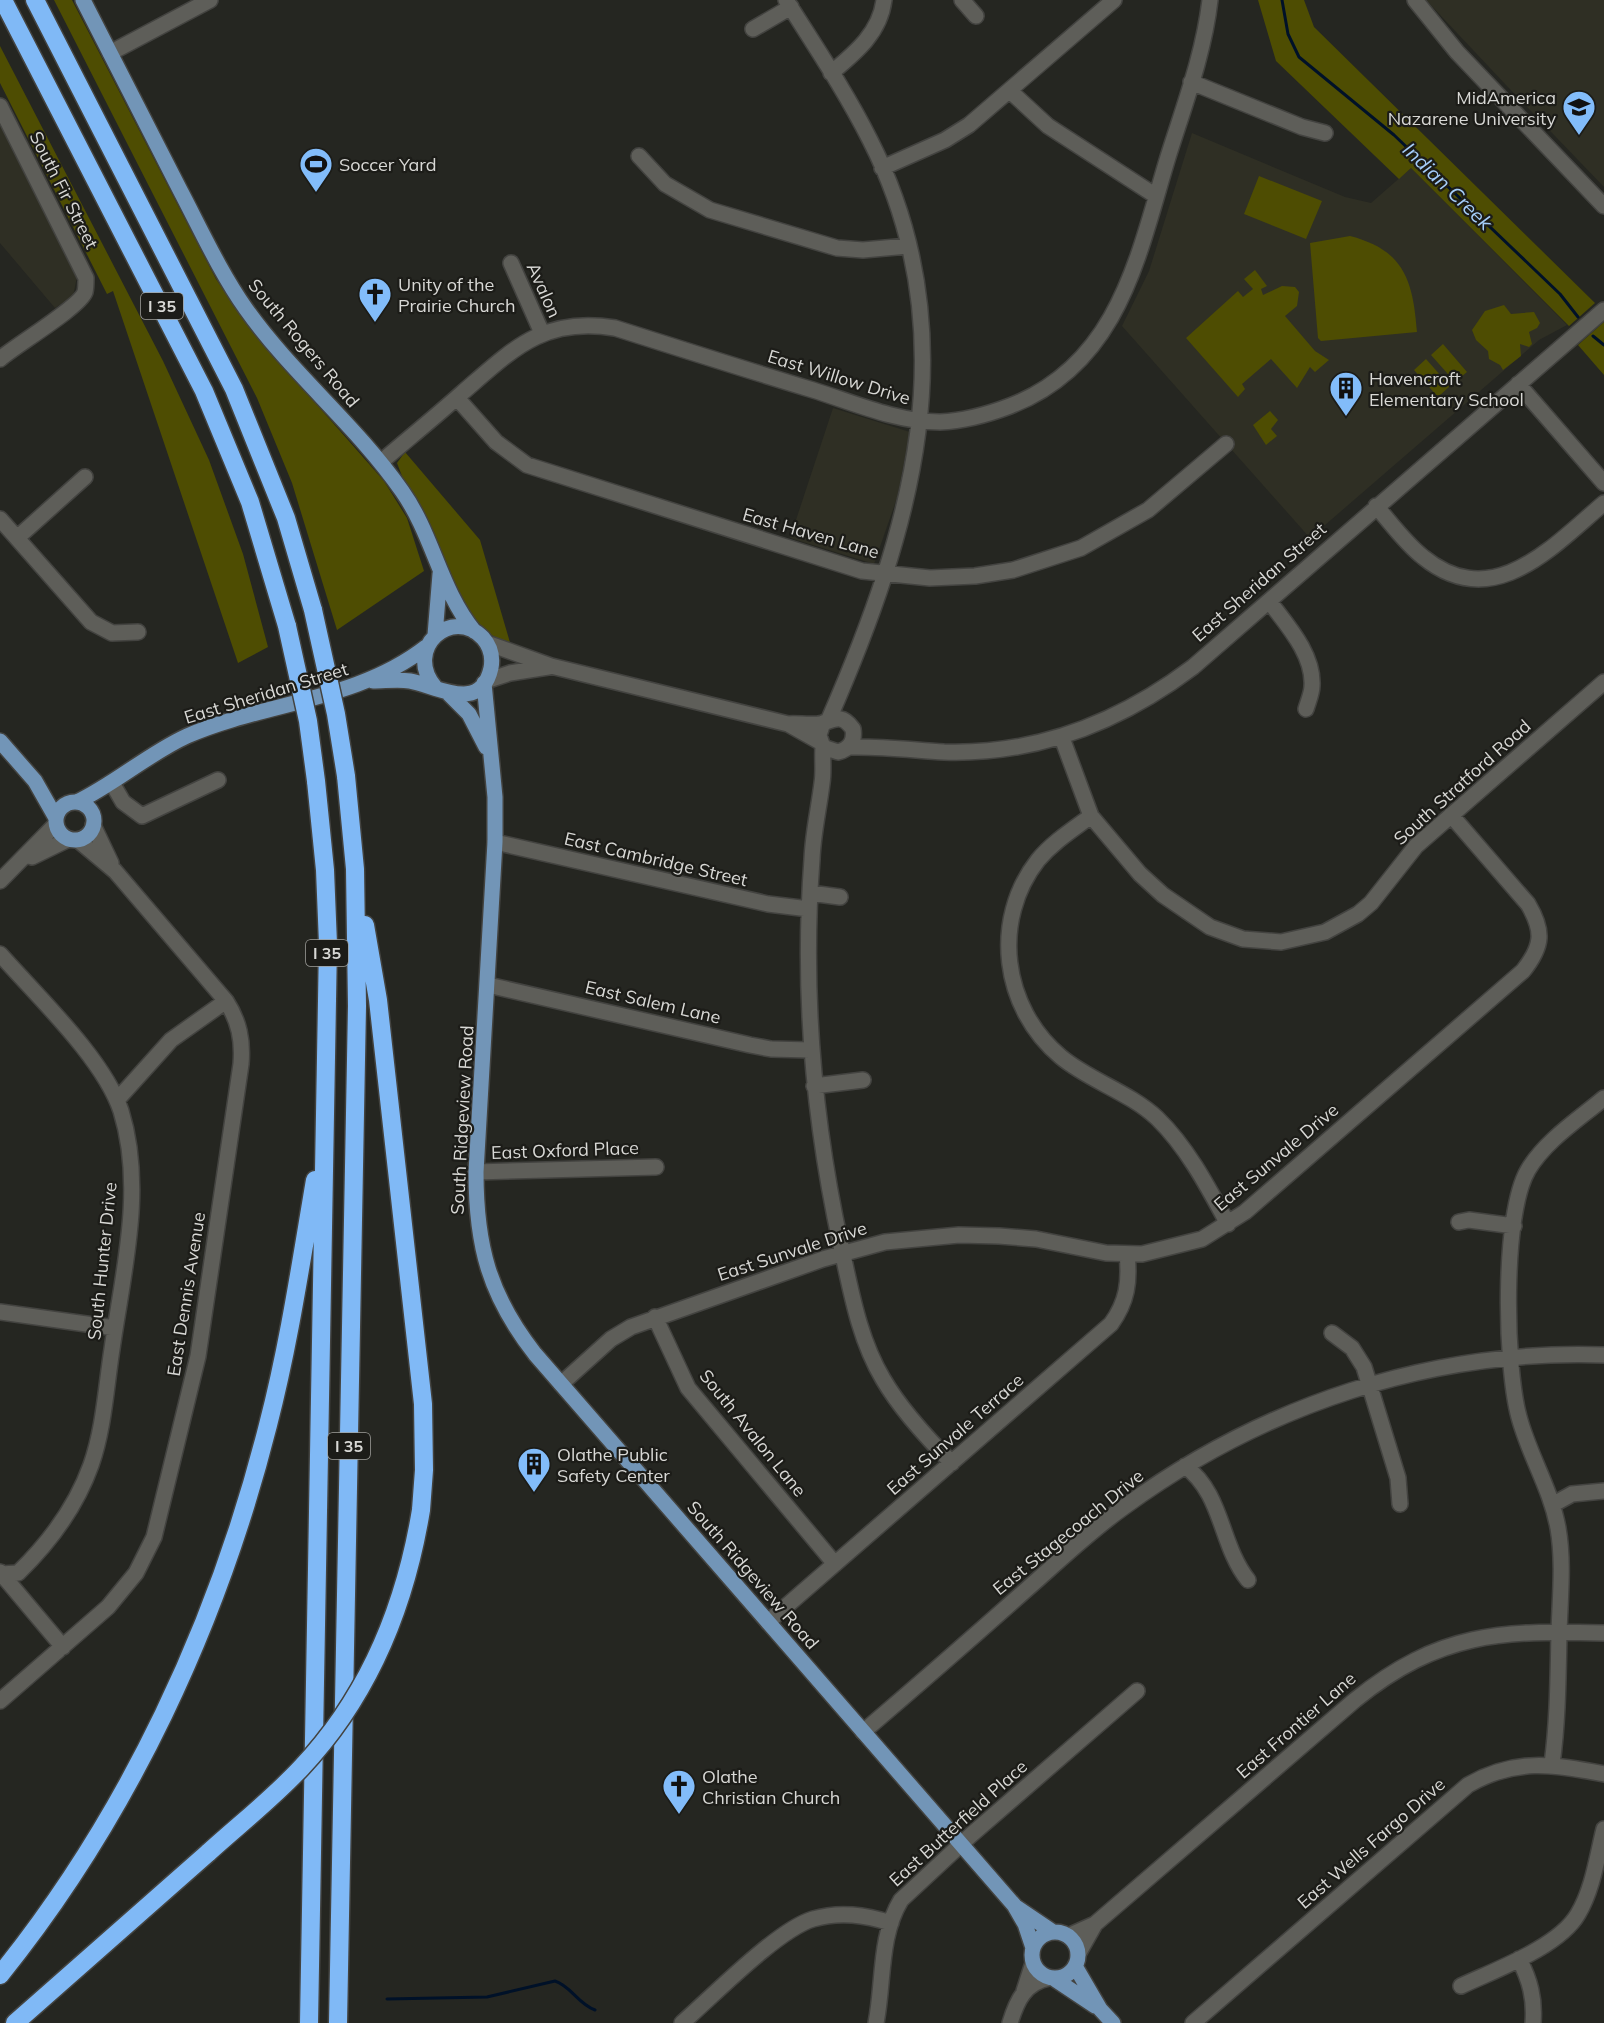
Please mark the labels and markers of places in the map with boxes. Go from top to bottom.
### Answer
place label: MidAmerica Nazarene University [1388,86,1556,130]
school or university icon: MidAmerica Nazarene University [1561,89,1597,136]
sports icon: Soccer Yard [298,146,334,193]
place label: Soccer Yard [339,153,437,176]
place label: Unity of the Prairie Church [398,273,516,317]
church icon: Unity of the Prairie Church [357,276,393,323]
place label: Havencroft Elementary School [1369,367,1524,411]
building icon: Havencroft Elementary School [1328,370,1364,417]
place label: Olathe Public Safety Center [557,1443,670,1487]
building icon: Olathe Public Safety Center [516,1446,552,1493]
place label: Olathe Christian Church [702,1765,840,1809]
church icon: Olathe Christian Church [661,1768,697,1815]

